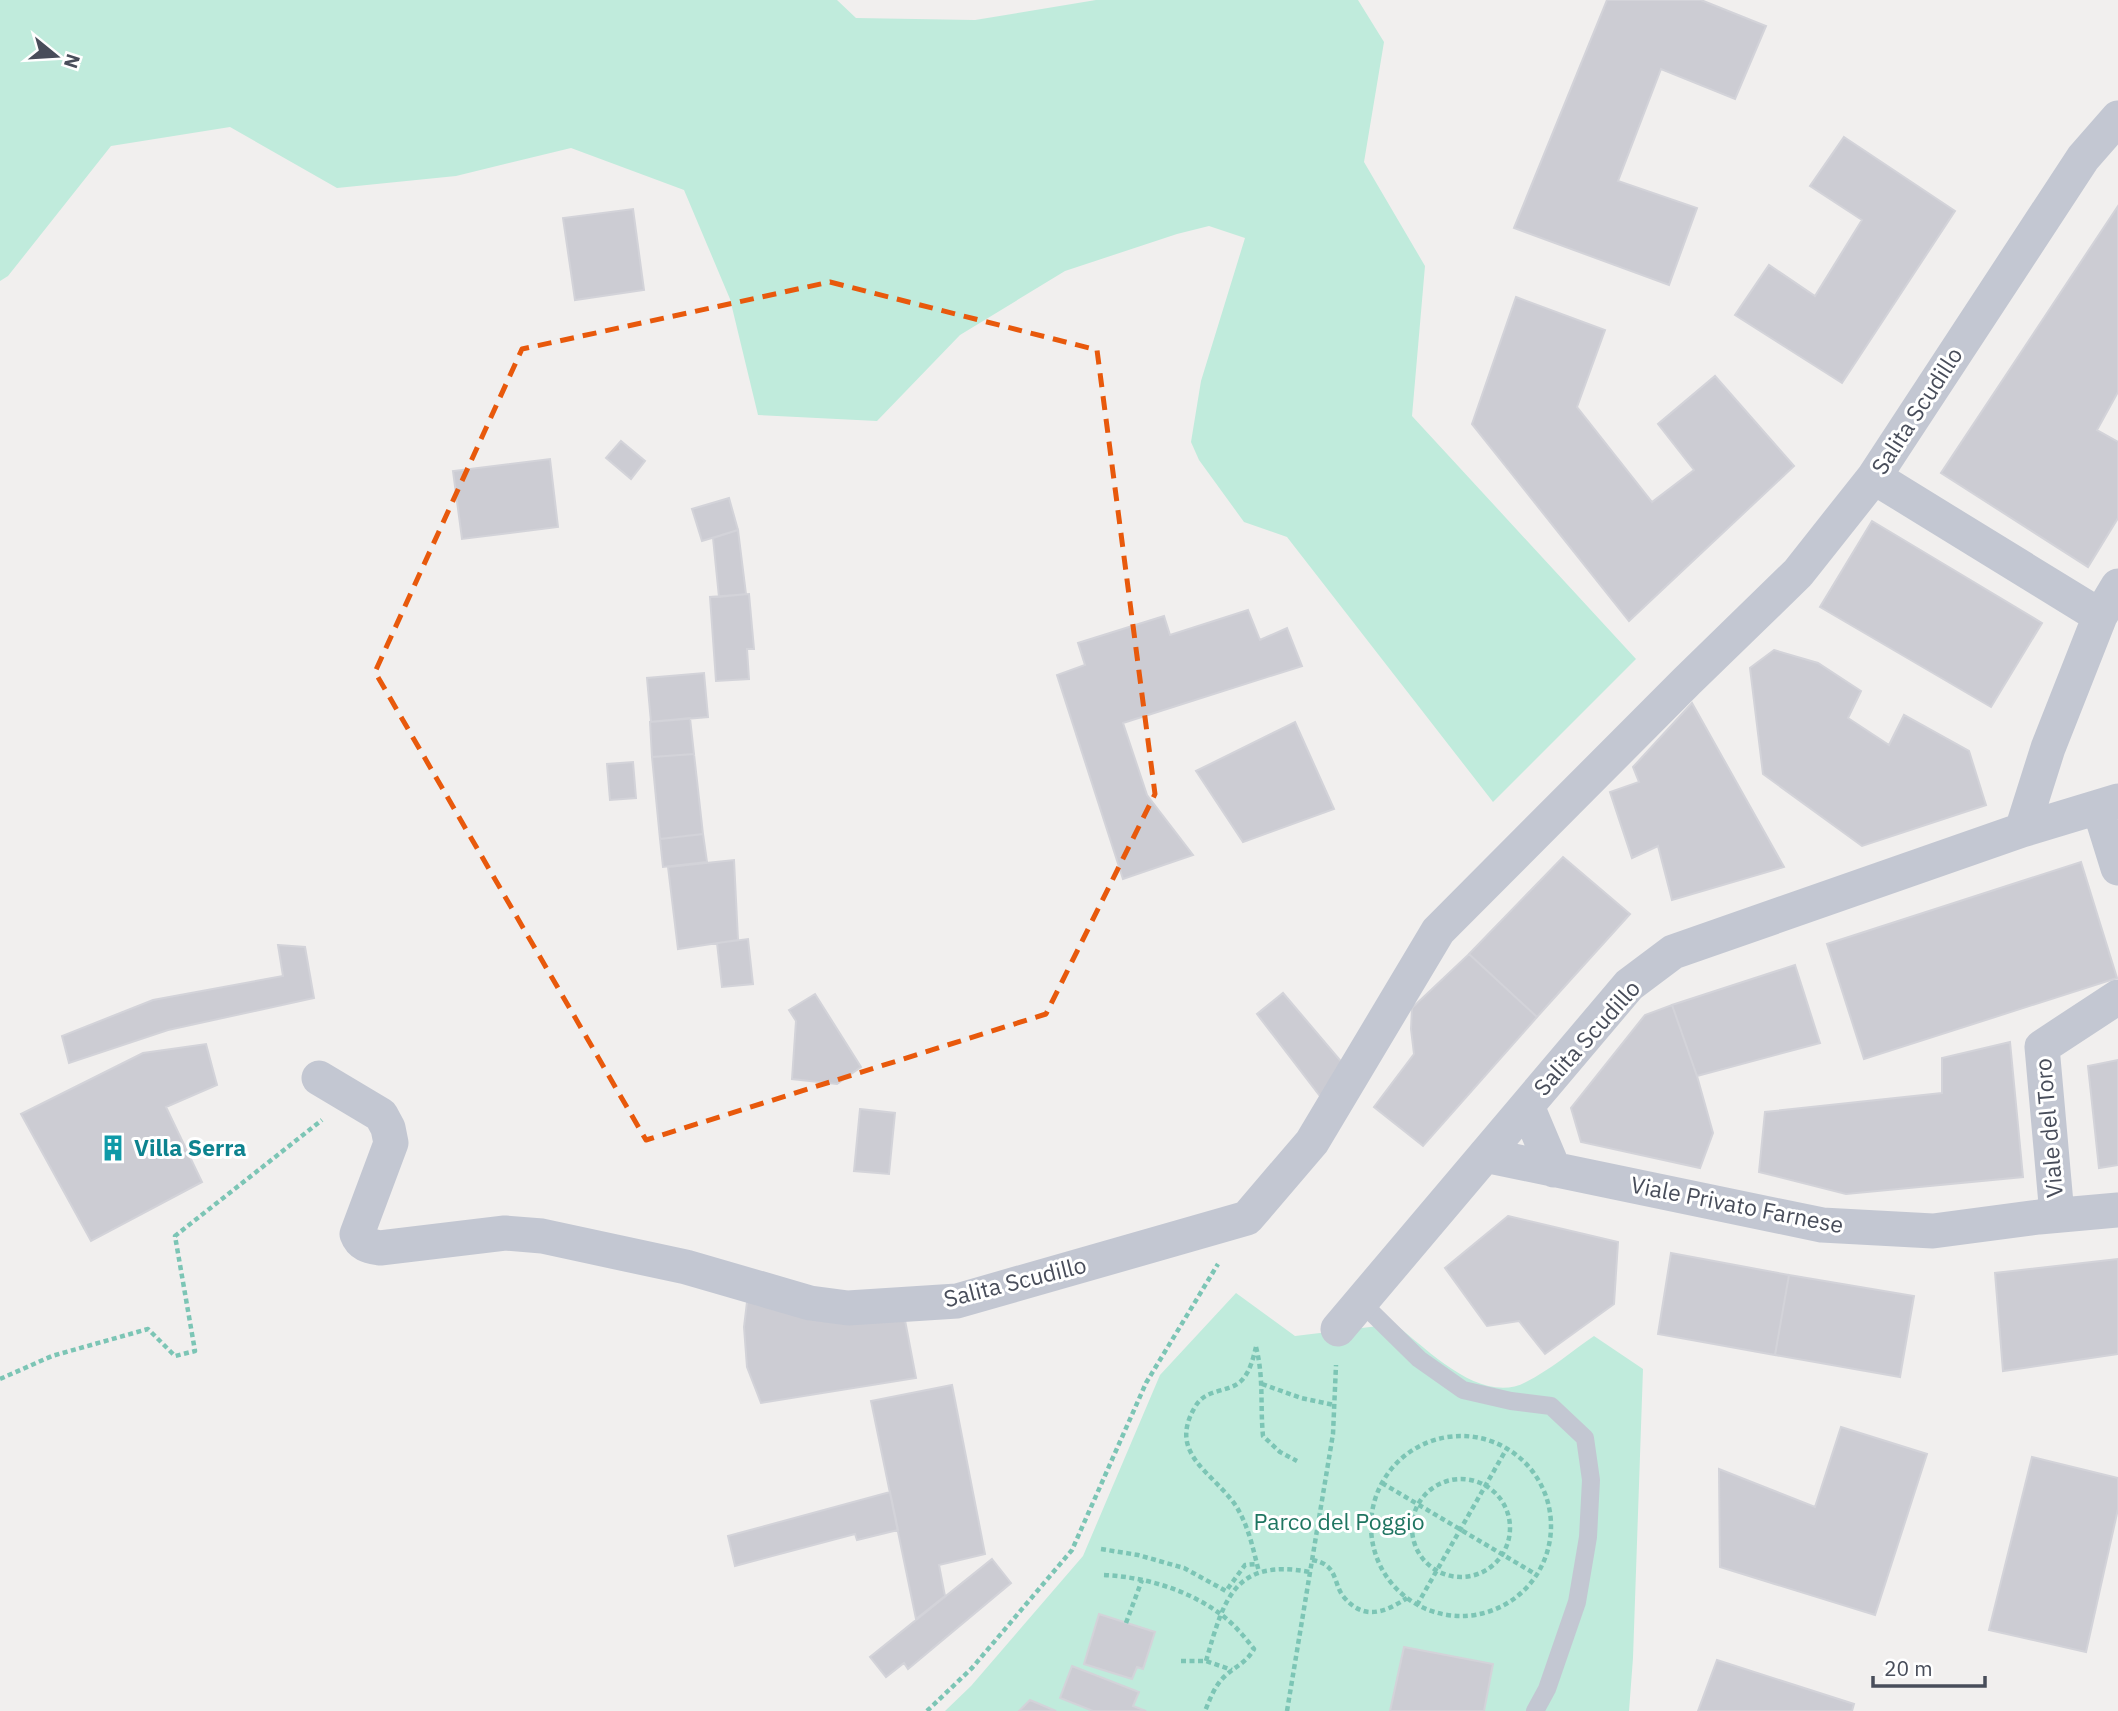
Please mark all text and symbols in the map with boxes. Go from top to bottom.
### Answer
north arrow [21,21,91,91]
text: N [59,51,86,72]
street label: Salita Scudillo [1864,341,1968,480]
street label: Salita Scudillo [1526,973,1646,1102]
street label: Viale del Toro [2027,1057,2069,1199]
place label: Villa Serra [134,1132,246,1162]
building icon: Villa Serra [98,1133,128,1163]
street label: Viale Privato Farnese [1628,1169,1846,1239]
street label: Salita Scudillo [940,1249,1089,1313]
park label: Parco del Poggio [1253,1506,1425,1536]
scale bar [1873,1644,1985,1688]
text: 20 m [1884,1654,1933,1682]

